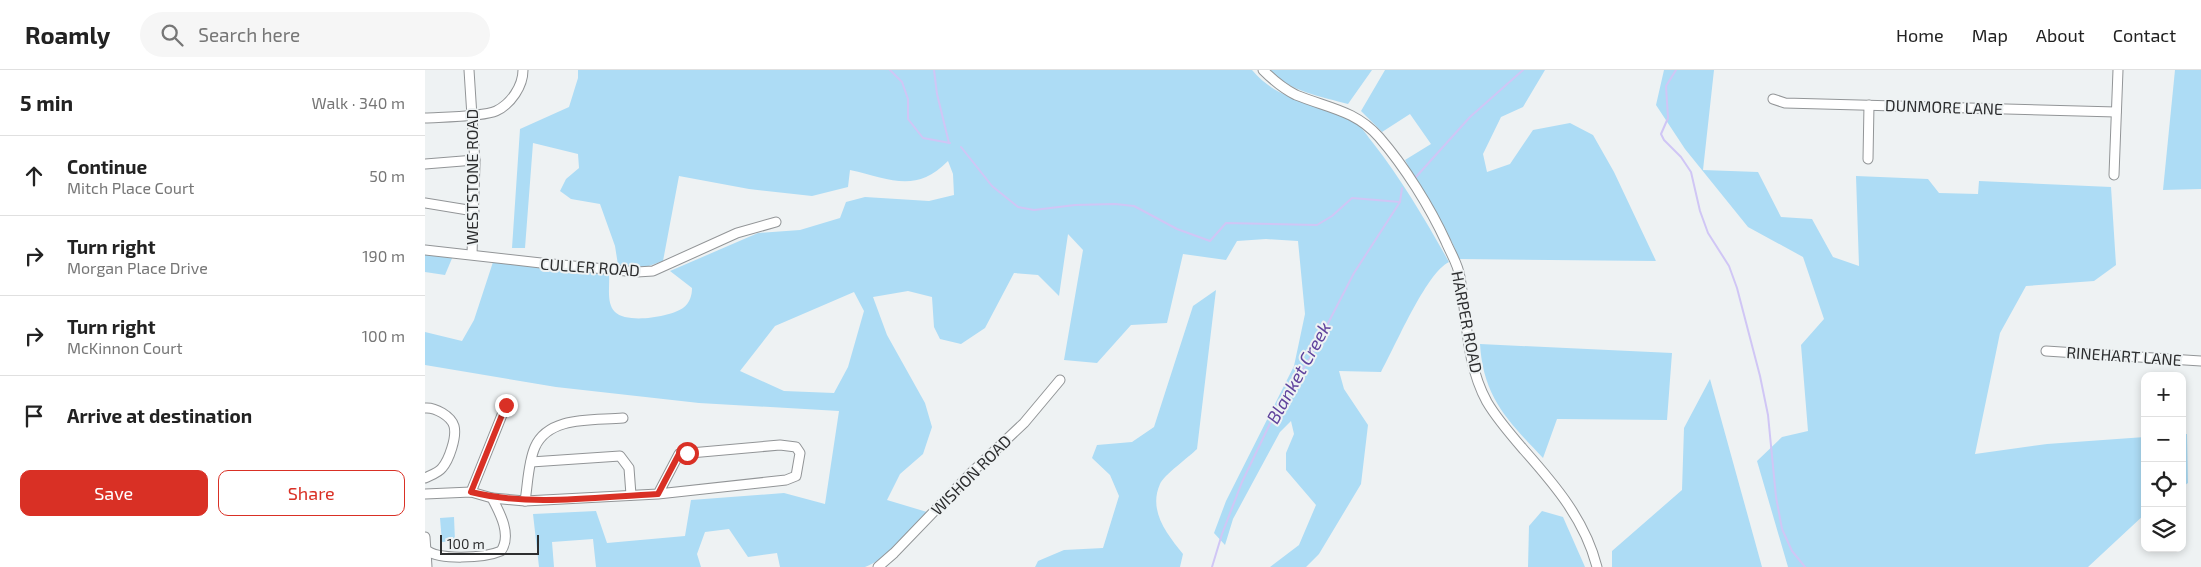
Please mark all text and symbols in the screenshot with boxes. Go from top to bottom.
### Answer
search box [140,12,490,57]
text: Roamly [25,20,110,49]
icon: search [158,21,186,49]
text: Search here [198,23,300,46]
text: Home [1896,24,1944,46]
text: Map [1972,24,2008,46]
text: About [2036,24,2085,46]
text: Contact [2113,24,2176,46]
text: 5 min [20,90,73,115]
text: Walk · 340 m [312,93,405,112]
street label: DUNMORE LANE [1885,95,2003,118]
street label: WESTSTONE ROAD [462,109,481,245]
text: Continue [67,155,147,178]
icon: ahead [20,162,48,190]
text: 50 m [369,166,405,185]
text: Mitch Place Court [67,178,194,197]
text: Turn right [67,235,155,258]
icon: right [20,242,48,270]
text: 190 m [362,246,405,265]
street label: CULLER ROAD [540,254,640,279]
text: Morgan Place Drive [67,258,208,277]
street label: HARPER ROAD [1448,269,1487,375]
text: Turn right [67,315,155,338]
water label: Blanket Creek [1261,318,1335,427]
icon: right [20,322,48,350]
text: 100 m [362,326,405,345]
text: McKinnon Court [67,338,183,357]
street label: RINEHART LANE [2066,342,2182,369]
map controls [2141,372,2186,552]
button: + [2141,372,2186,417]
route end [495,394,518,417]
icon: arrive [20,402,48,430]
text: Arrive at destination [67,404,252,427]
button: − [2141,417,2186,462]
street label: WISHON ROAD [927,431,1015,519]
route start [676,442,699,465]
button: locate [2141,462,2186,507]
button: Save [20,470,208,516]
button: Share [218,470,405,516]
button: layers [2141,507,2186,552]
scale bar [440,532,539,555]
text: 100 m [447,535,485,552]

